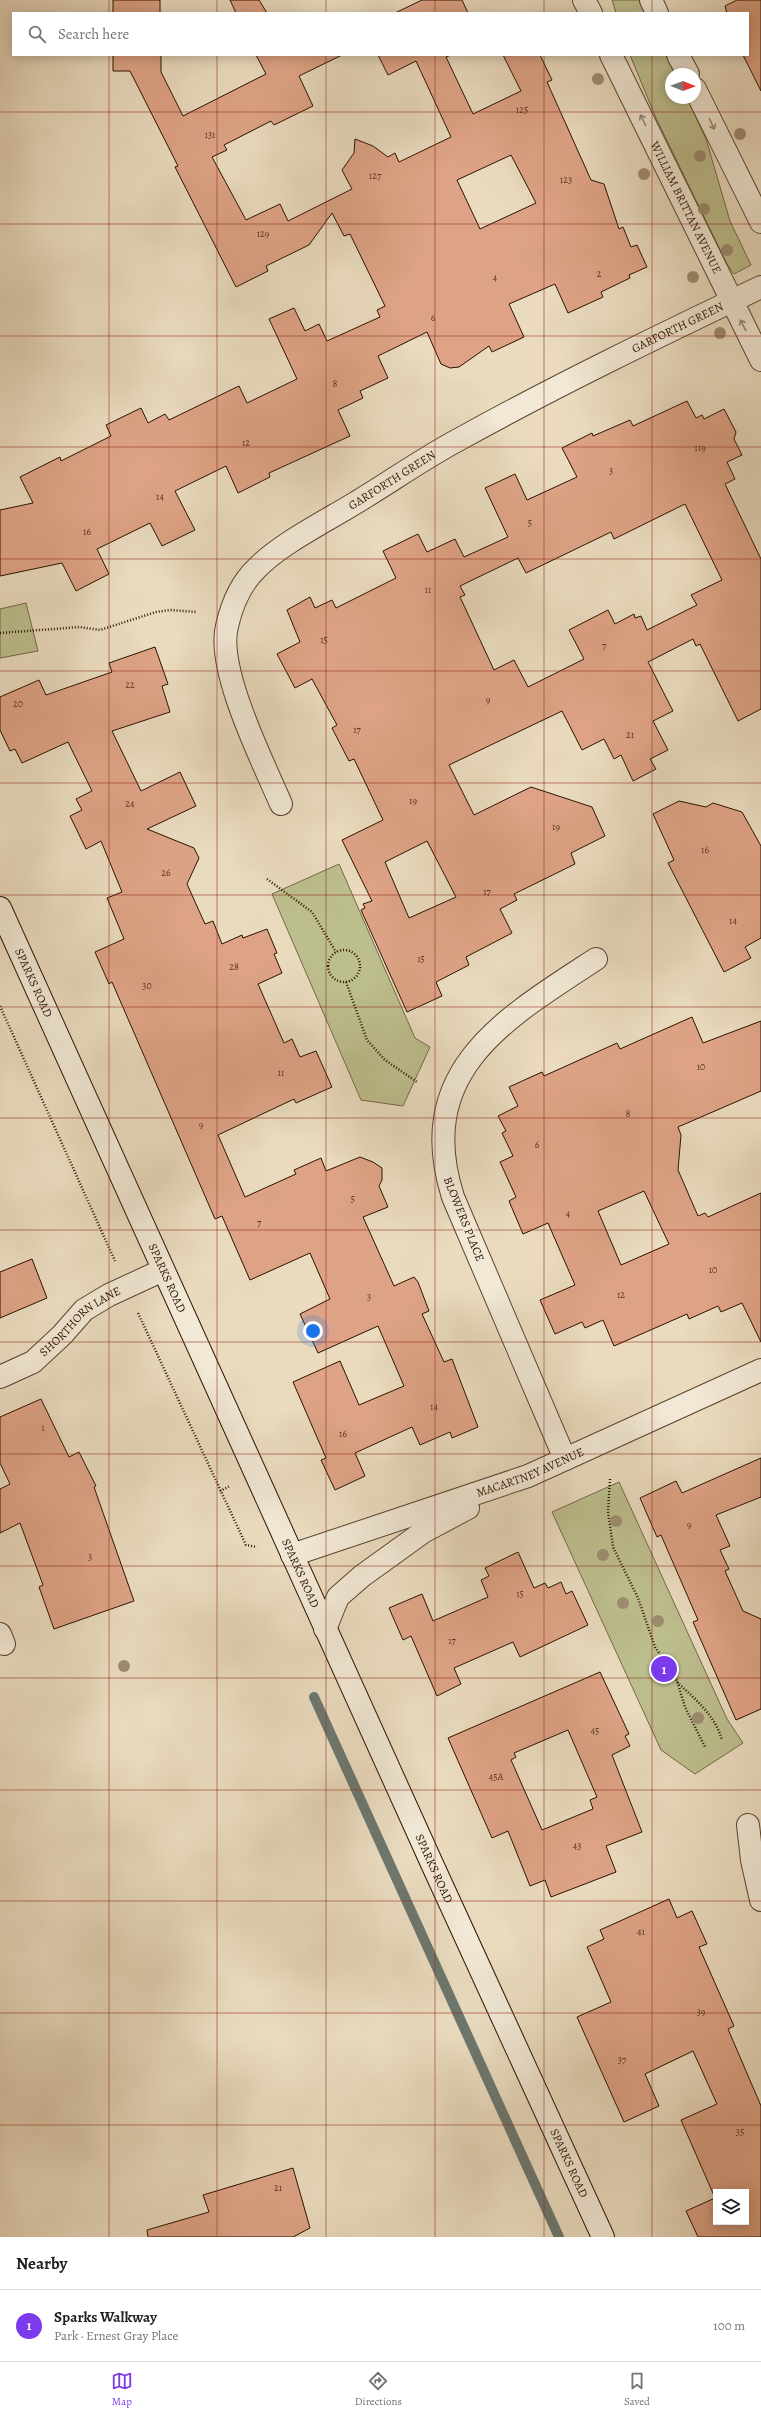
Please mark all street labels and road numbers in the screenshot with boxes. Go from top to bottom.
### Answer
street label: WILLIAM BRITTAN AVENUE [646,138,725,276]
street label: GARFORTH GREEN [629,298,726,356]
street label: GARFORTH GREEN [345,446,439,513]
street label: SPARKS ROAD [11,946,56,1020]
street label: BLOWERS PLACE [440,1174,488,1264]
street label: SPARKS ROAD [145,1241,190,1315]
street label: SHORTHORN LANE [36,1283,123,1360]
street label: MACARTNEY AVENUE [474,1444,586,1501]
street label: SPARKS ROAD [278,1536,323,1610]
street label: SPARKS ROAD [412,1831,457,1906]
street label: SPARKS ROAD [546,2126,592,2200]

